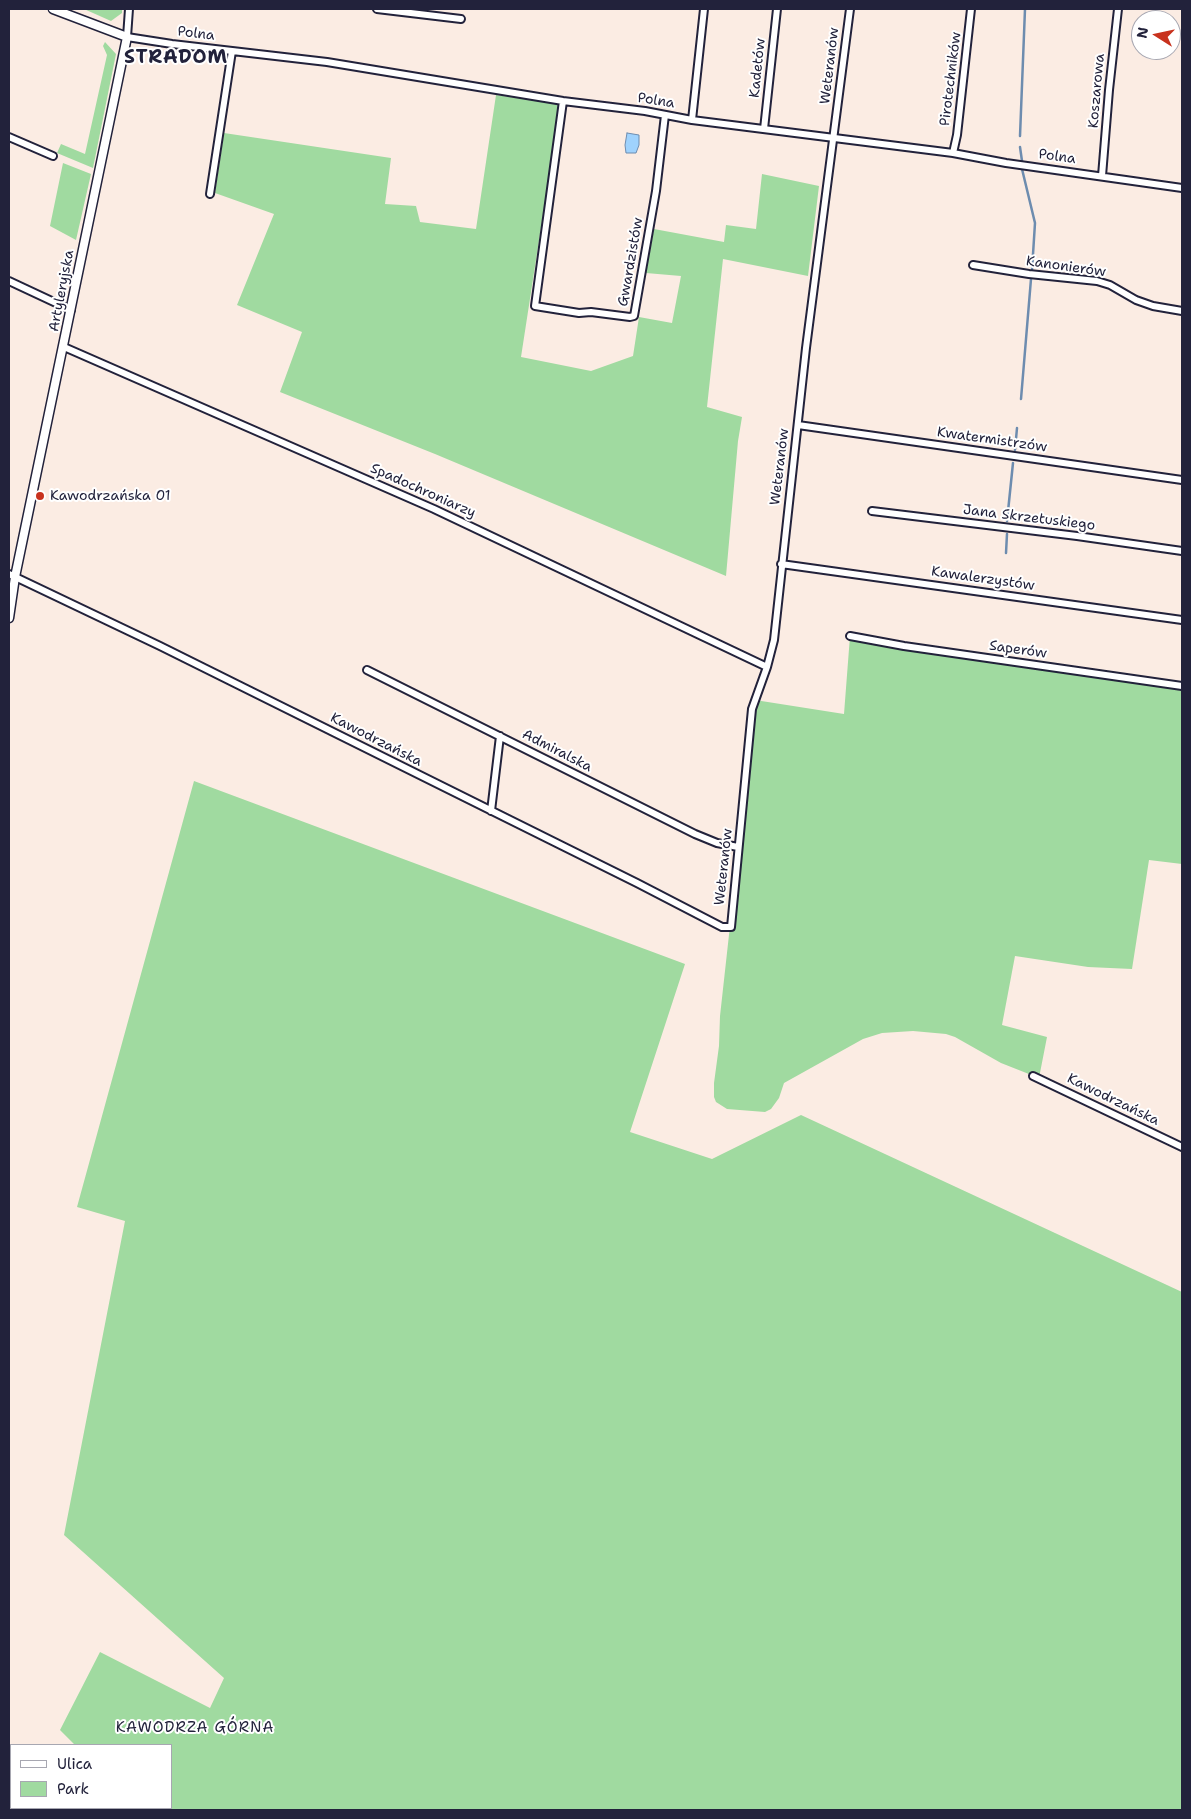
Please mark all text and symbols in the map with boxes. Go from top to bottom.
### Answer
north arrow [1131,10,1181,60]
street label: Polna [176,23,216,45]
text: N [1132,26,1152,40]
street label: Weteranów [817,27,843,105]
street label: Pirotechników [937,31,965,127]
street label: Kadetów [747,37,769,99]
district label: STRADOM [123,47,229,69]
street label: Koszarowa [1085,53,1109,129]
street label: Polna [636,90,676,112]
street label: Polna [1037,146,1077,168]
street label: Gwardzistów [615,216,647,308]
street label: Artyleryjska [46,249,78,333]
street label: Kanonierów [1025,253,1107,281]
street label: Kwatermistrzów [936,424,1048,456]
street label: Weteranów [767,428,793,506]
street label: Spadochroniarzy [368,460,478,522]
place label: Kawodrzańska 01 [50,488,171,504]
marker: Kawodrzańska 01 [34,490,46,502]
street label: Jana Skrzetuskiego [962,502,1096,534]
street label: Kawalerzystów [930,563,1036,595]
street label: Saperów [988,638,1048,662]
street label: Kawodrzańska [327,710,425,770]
street label: Admiralska [519,726,595,776]
street label: Weteranów [712,828,736,906]
street label: Kawodrzańska [1064,1070,1162,1130]
district label: KAWODRZA GÓRNA [114,1719,276,1737]
legend [10,1744,172,1809]
text: Ulica [57,1754,92,1774]
text: Park [57,1779,89,1799]

